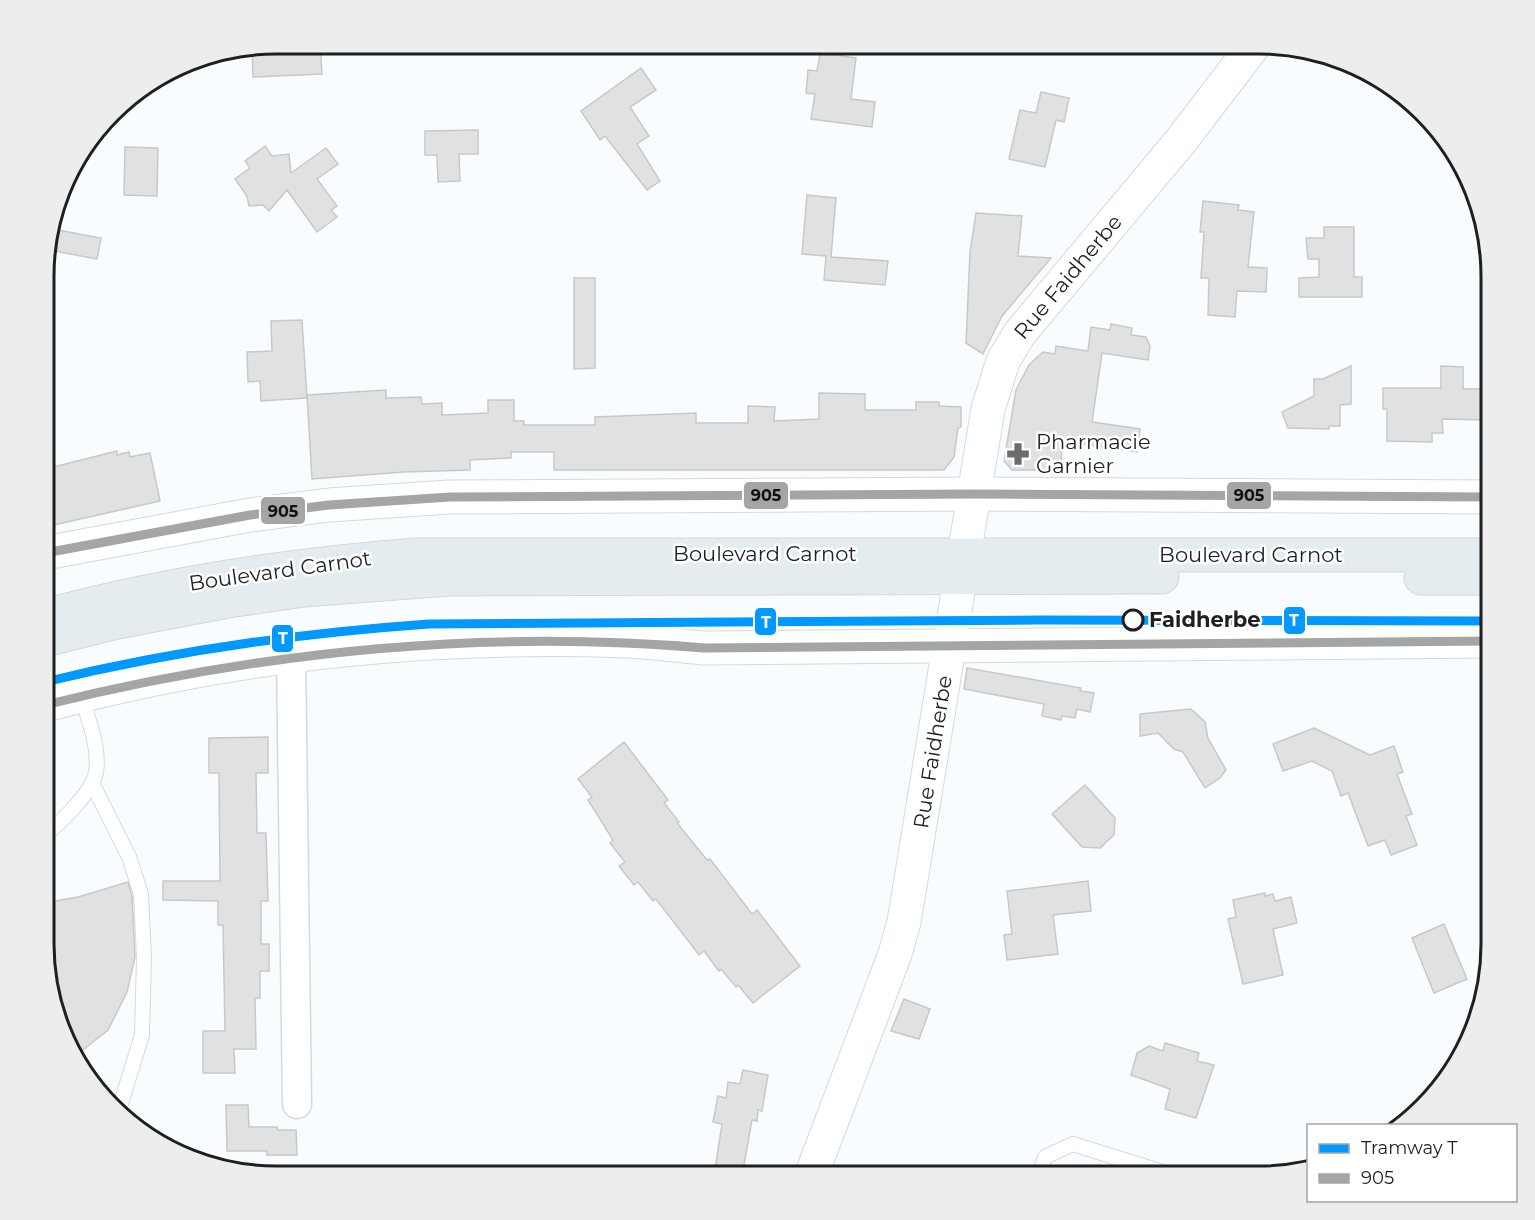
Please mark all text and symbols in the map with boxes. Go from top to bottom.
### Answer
street label: Rue Faidherbe [1008,209,1127,344]
place label: Pharmacie Garnier [1036,429,1151,478]
pharmacy icon: Pharmacie Garnier [1005,441,1031,467]
line badge: 905 [743,481,789,510]
line badge: 905 [1226,481,1272,510]
text: 905 [751,486,782,505]
text: 905 [1234,486,1265,505]
line badge: 905 [260,496,306,525]
text: 905 [268,502,299,521]
street label: Boulevard Carnot [673,541,857,566]
street label: Boulevard Carnot [1159,542,1343,567]
street label: Boulevard Carnot [187,545,373,596]
line badge: T [1283,606,1306,635]
line badge: T [754,607,777,636]
place label: Faidherbe [1149,607,1260,632]
marker: Faidherbe [1122,609,1144,631]
text: T [1289,611,1299,630]
text: T [761,613,771,632]
line badge: T [271,624,294,653]
text: T [278,629,288,648]
street label: Rue Faidherbe [908,674,957,830]
legend [1307,1124,1517,1202]
text: Tramway T [1361,1137,1458,1159]
text: 905 [1361,1167,1394,1189]

